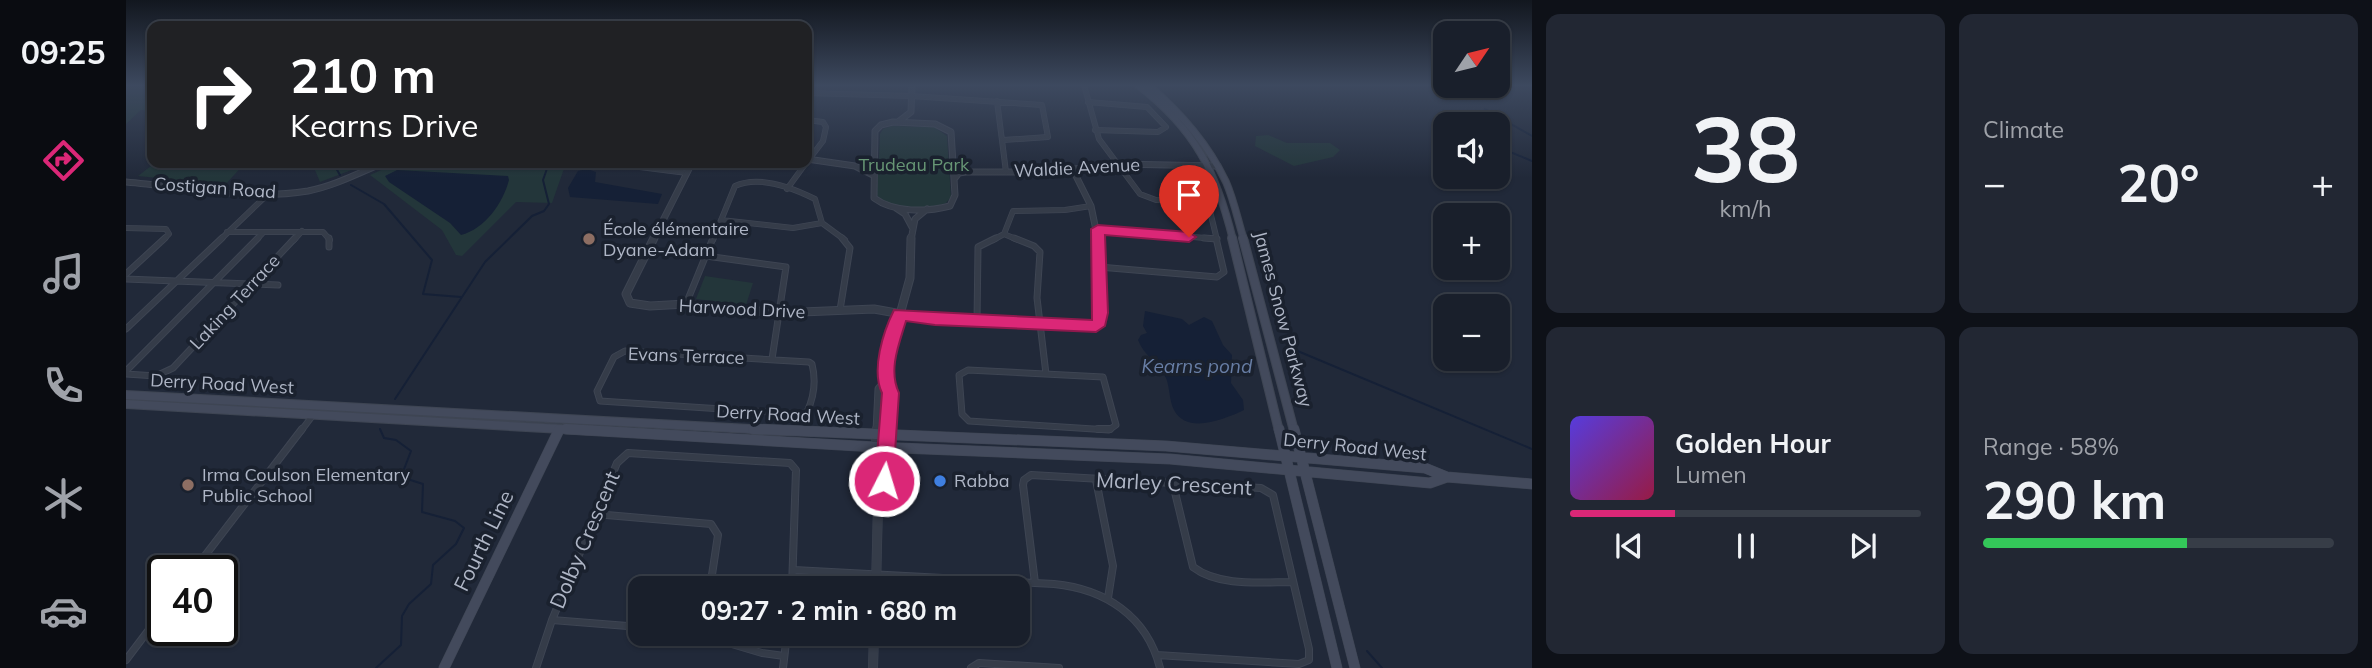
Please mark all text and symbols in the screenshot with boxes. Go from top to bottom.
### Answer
north arrow [1433,21,1510,98]
map controls [1433,21,1510,371]
text: 09:25 [21,32,105,72]
text: 210 m [290,44,436,105]
icon: right [175,49,266,140]
text: 38 [1691,91,1800,205]
text: Kearns Drive [290,105,478,145]
button: sound [1433,112,1510,189]
text: Climate [1983,115,2064,144]
icon: directions [39,136,88,185]
text: 20° [2117,150,2200,215]
park label: Trudeau Park [859,153,970,176]
street label: Waldie Avenue [1013,153,1141,182]
text: − [1983,159,2006,207]
text: + [2311,159,2334,207]
pin [1159,165,1219,237]
street label: Costigan Road [153,172,277,203]
icon: arrive [1170,176,1208,214]
text: km/h [1719,194,1772,223]
button: + [1433,203,1510,280]
place label: École élémentaire Dyane-Adam [603,217,749,261]
street label: James Snow Parkway [1249,228,1318,410]
marker: École élémentaire Dyane-Adam [581,231,597,247]
icon: music [39,249,88,298]
street label: Laking Terrace [185,249,285,354]
street label: Harwood Drive [678,294,806,323]
button: − [1433,294,1510,371]
street label: Evans Terrace [627,342,745,369]
water label: Kearns pond [1142,354,1253,378]
icon: phone [39,361,88,410]
street label: Derry Road West [150,368,294,399]
street label: Derry Road West [716,399,860,430]
text: Golden Hour [1675,427,1831,460]
street label: Derry Road West [1282,428,1428,465]
text: Range · 58% [1983,432,2119,461]
position arrow [847,444,921,518]
text: Lumen [1675,460,1747,489]
place label: Irma Coulson Elementary Public School [202,463,411,507]
street label: Marley Crescent [1095,466,1253,500]
street label: Dolby Crescent [543,467,625,612]
text: 290 km [1983,467,2166,532]
place label: Rabba [954,469,1010,492]
marker: Rabba [932,473,948,489]
icon: climate [39,474,88,523]
marker: Irma Coulson Elementary Public School [180,477,196,493]
street label: Fourth Line [448,486,519,595]
icon: previous [1610,527,1648,565]
icon: pause [1727,527,1765,565]
icon: next [1844,527,1882,565]
speed limit sign: 40 [147,555,238,646]
icon: car [39,587,88,636]
text: 09:27 · 2 min · 680 m [701,594,957,627]

